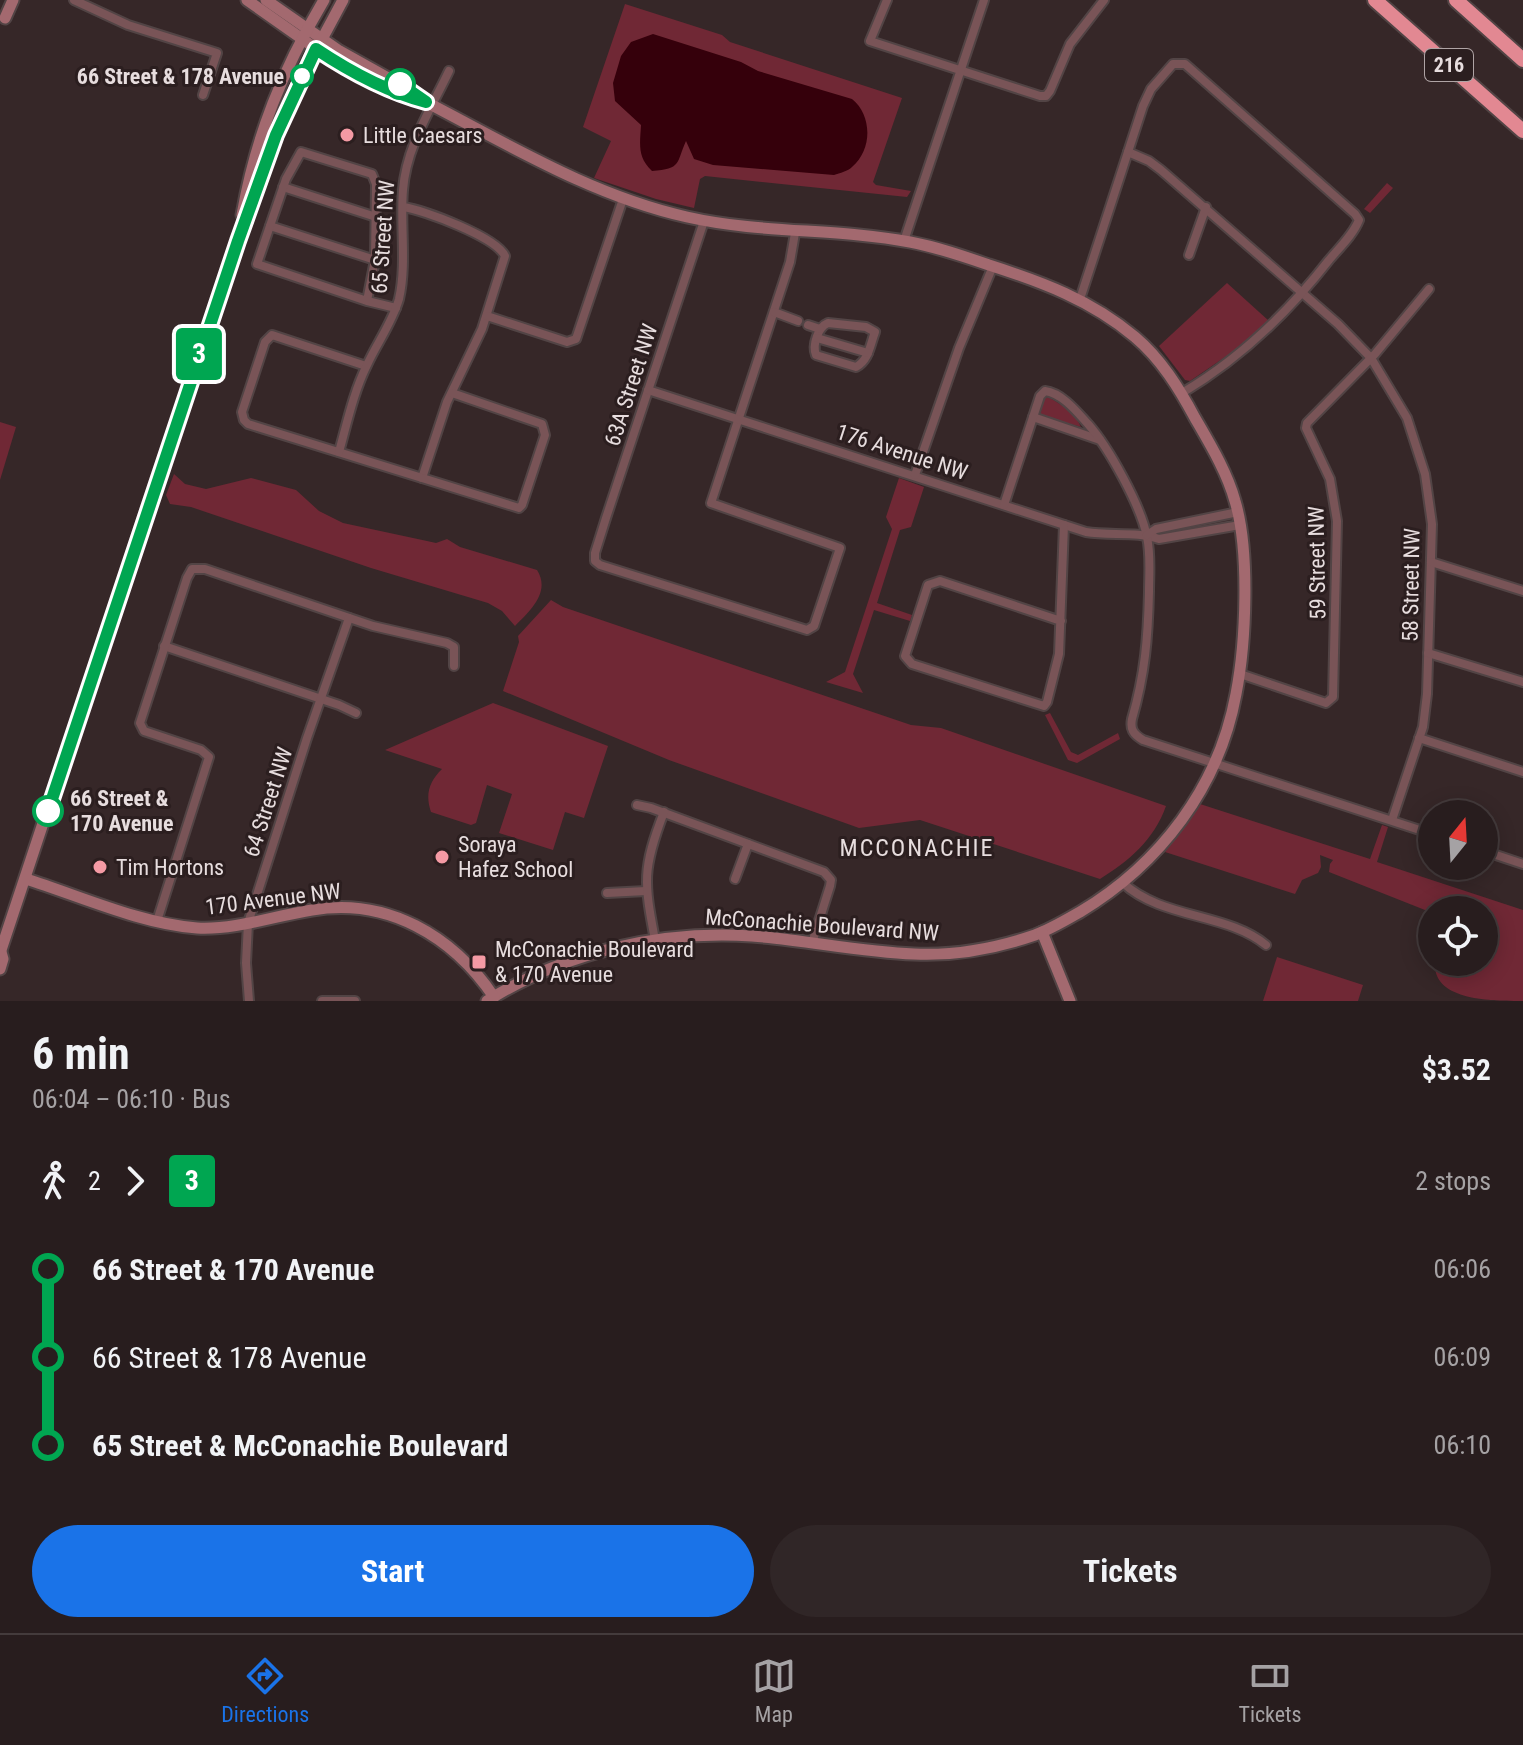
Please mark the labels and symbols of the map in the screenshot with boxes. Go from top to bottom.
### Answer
road number: 216 [1425,49,1473,81]
place label: 66 Street & 178 Avenue [77,64,284,89]
marker: 66 Street & 178 Avenue [291,65,313,87]
unlabelled marker [385,69,415,99]
place label: Little Caesars [363,123,483,148]
marker: Little Caesars [338,126,356,144]
street label: 65 Street NW [367,179,399,295]
street label: 63A Street NW [600,321,662,449]
line badge: 3 [173,328,225,380]
street label: 176 Avenue NW [833,419,971,485]
street label: 59 Street NW [1304,506,1330,620]
street label: 58 Street NW [1398,528,1424,642]
street label: 64 Street NW [239,744,298,860]
place label: 66 Street & 170 Avenue [70,786,173,836]
marker: 66 Street & 170 Avenue [33,796,63,826]
north arrow [1418,800,1498,880]
place label: Soraya Hafez School [458,832,573,882]
district label: MCCONACHIE [840,834,994,862]
marker: Soraya Hafez School [433,848,451,866]
place label: Tim Hortons [116,855,224,880]
marker: Tim Hortons [91,858,109,876]
street label: 170 Avenue NW [204,878,342,920]
street label: McConachie Boulevard NW [704,904,940,946]
place label: McConachie Boulevard & 170 Avenue [495,937,694,987]
marker: McConachie Boulevard & 170 Avenue [470,953,488,971]

